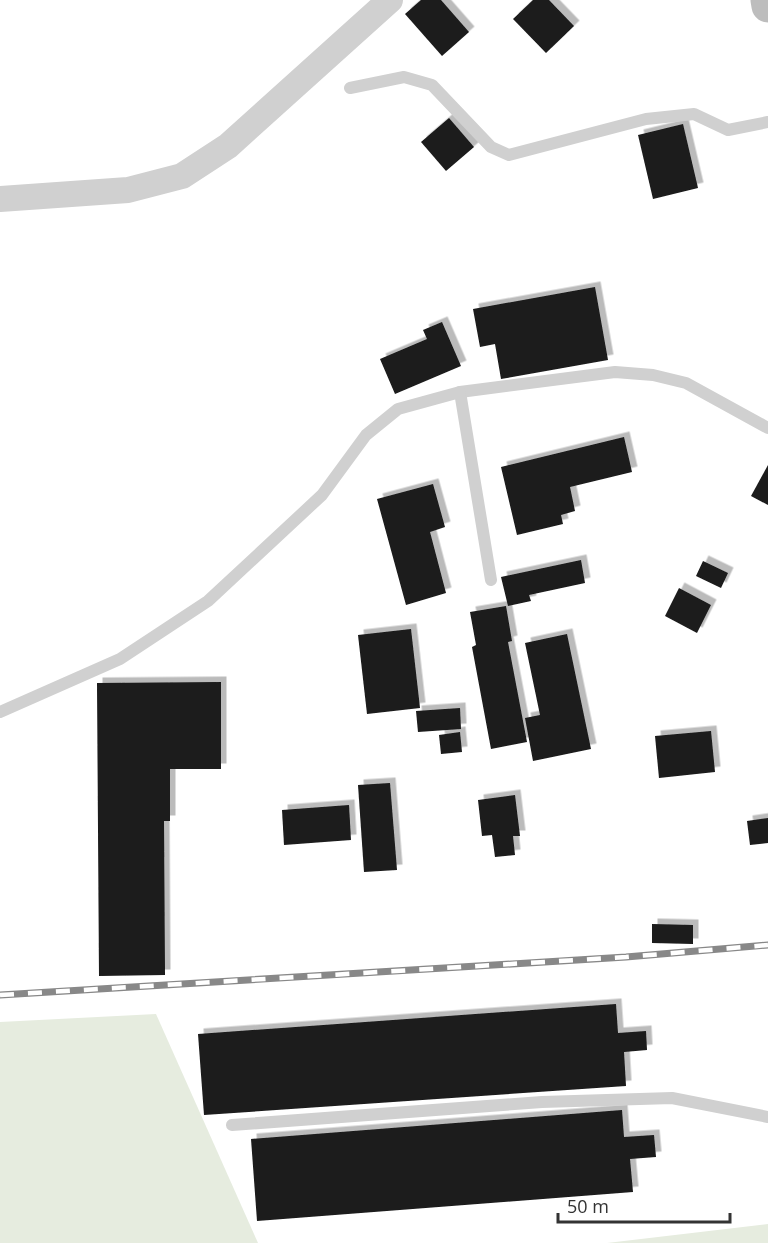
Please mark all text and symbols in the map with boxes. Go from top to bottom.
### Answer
scale bar [558,1186,730,1224]
text: 50 m [567,1194,609,1218]

